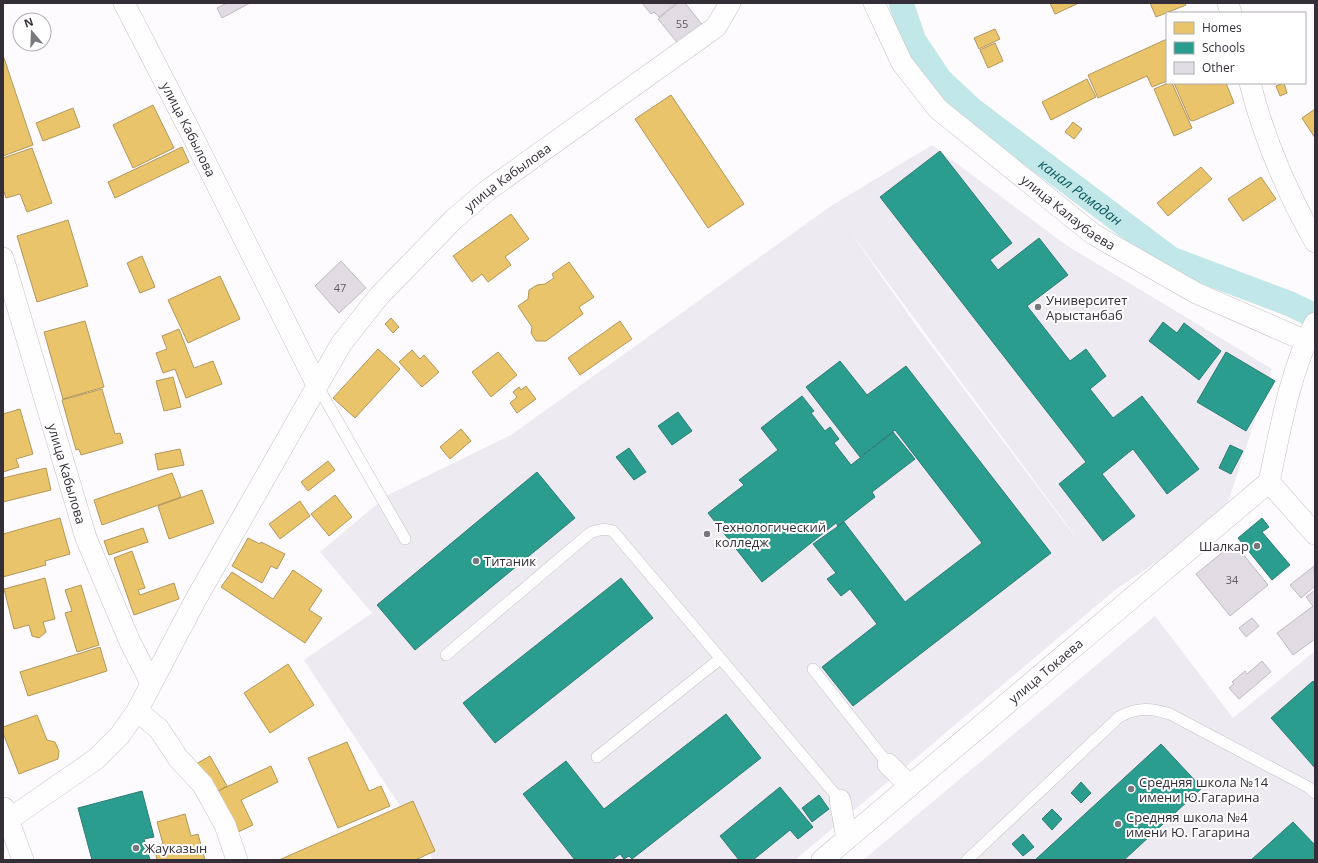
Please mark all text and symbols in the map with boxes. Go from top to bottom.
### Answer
north arrow [12,12,52,52]
legend [1166,12,1306,84]
text: N [22,14,35,31]
house number: 55 [676,16,688,31]
text: Homes [1202,19,1242,36]
text: Schools [1202,39,1245,56]
text: Other [1202,59,1235,76]
street label: улица Кабылова [157,79,220,180]
street label: улица Кабылова [460,139,554,215]
water label: канал Рамадан [1035,154,1127,229]
street label: улица Калаубаева [1017,171,1119,254]
house number: 47 [334,280,346,295]
place label: Университет Арыстанбаб [1046,291,1127,324]
marker: Университет Арыстанбаб [1033,302,1043,312]
street label: улица Кабылова [44,421,90,526]
place label: Технологический колледж [715,518,826,551]
marker: Технологический колледж [702,529,712,539]
place label: Шалкар [1199,537,1249,555]
marker: Шалкар [1252,541,1262,551]
place label: Титаник [484,552,536,570]
marker: Титаник [471,556,481,566]
house number: 34 [1226,572,1239,587]
street label: улица Токаева [1005,634,1087,707]
place label: Средняя школа №14 имени Ю.Гагарина [1139,773,1269,806]
marker: Средняя школа №14 имени Ю.Гагарина [1126,784,1136,794]
place label: Средняя школа №4 имени Ю. Гагарина [1126,808,1250,841]
marker: Средняя школа №4 имени Ю. Гагарина [1113,819,1123,829]
place label: Жауказын [144,839,207,857]
marker: Жауказын [131,843,141,853]

